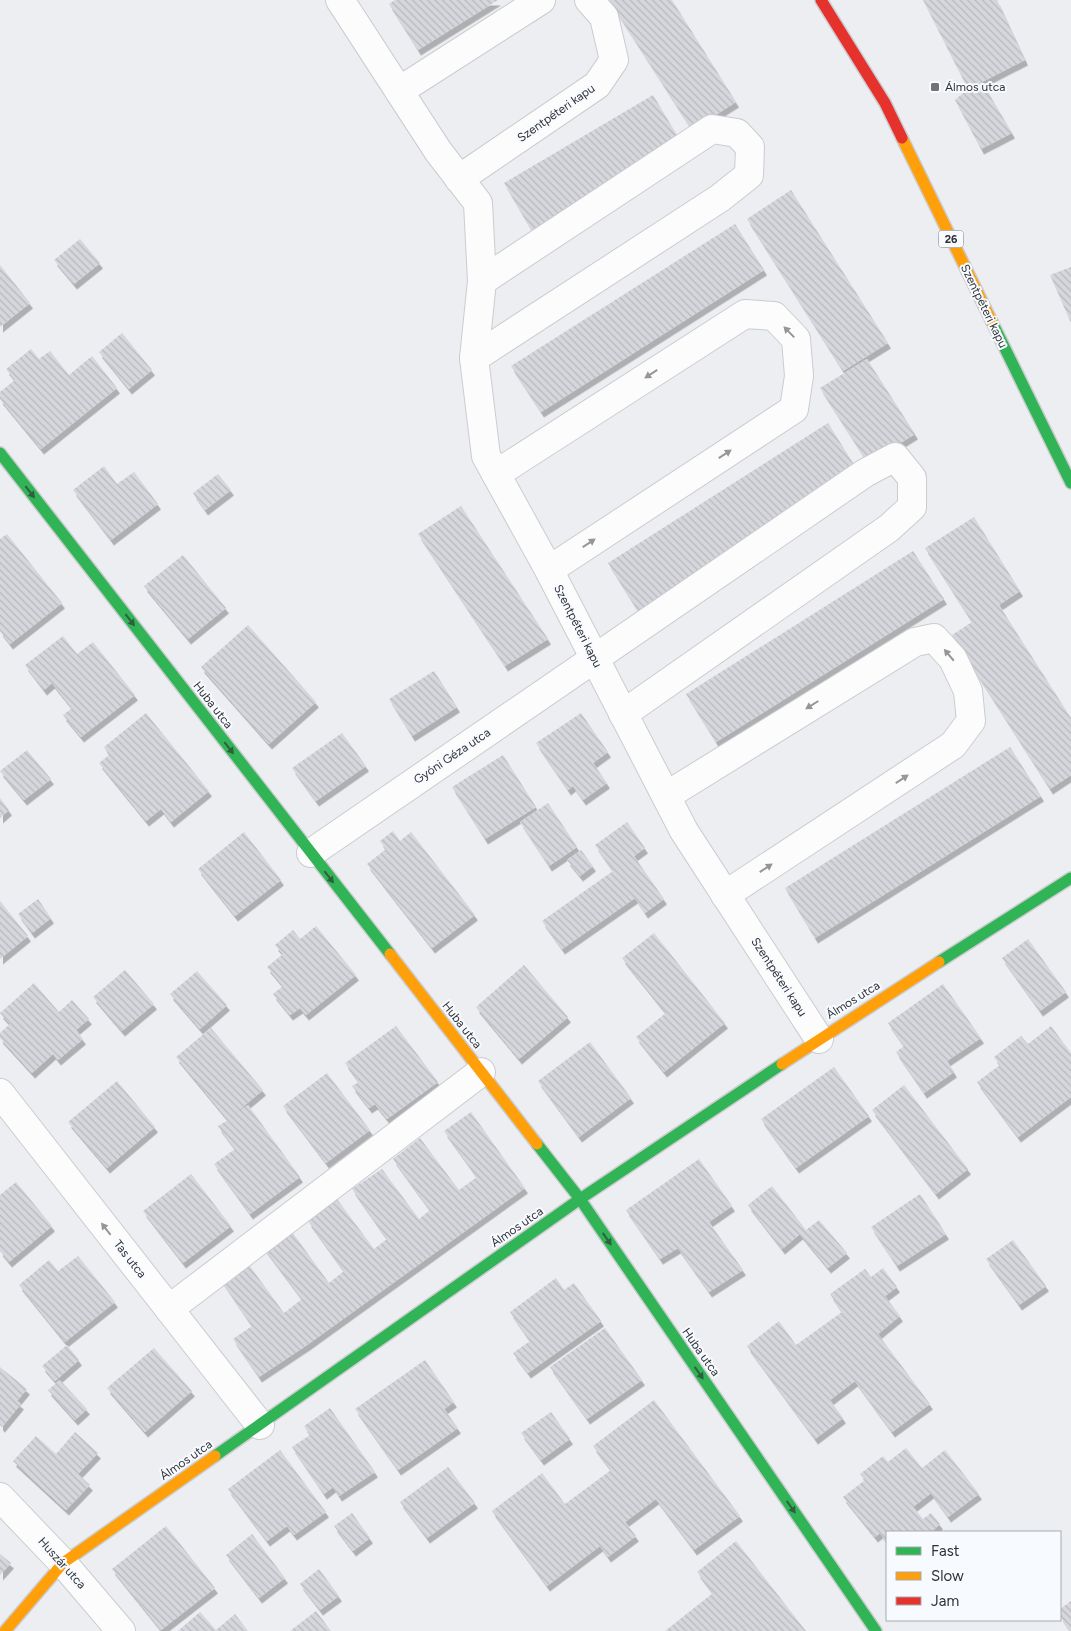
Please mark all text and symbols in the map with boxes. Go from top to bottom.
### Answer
place label: Álmos utca [945,80,1005,94]
street label: Szentpéteri kapu [515,81,597,145]
marker: Álmos utca [929,81,941,93]
road number: 26 [938,230,964,248]
street label: Szentpéteri kapu [958,262,1010,350]
one-way arrow [784,326,796,338]
one-way arrow [645,369,658,379]
one-way arrow [718,449,732,459]
one-way arrow [25,485,35,499]
one-way arrow [583,539,596,548]
street label: Szentpéteri kapu [551,582,605,670]
one-way arrow [124,613,135,626]
one-way arrow [943,649,954,662]
street label: Huba utca [190,679,236,731]
one-way arrow [806,701,819,710]
street label: Gyóni Géza utca [411,725,493,787]
one-way arrow [224,742,235,755]
one-way arrow [895,774,908,783]
one-way arrow [759,863,773,873]
one-way arrow [324,870,335,883]
street label: Szentpéteri kapu [748,935,810,1019]
street label: Álmos utca [824,978,882,1022]
street label: Huba utca [439,999,485,1051]
street label: Álmos utca [488,1204,546,1250]
one-way arrow [101,1223,112,1236]
one-way arrow [602,1233,612,1246]
street label: Tas utca [111,1237,149,1281]
street label: Huba utca [679,1325,723,1379]
one-way arrow [694,1367,704,1380]
street label: Álmos utca [157,1437,215,1483]
one-way arrow [786,1501,796,1514]
legend [886,1531,1061,1621]
street label: Huszár utca [35,1534,89,1592]
text: Fast [931,1542,960,1560]
text: Slow [931,1567,964,1585]
text: Jam [931,1592,959,1610]

